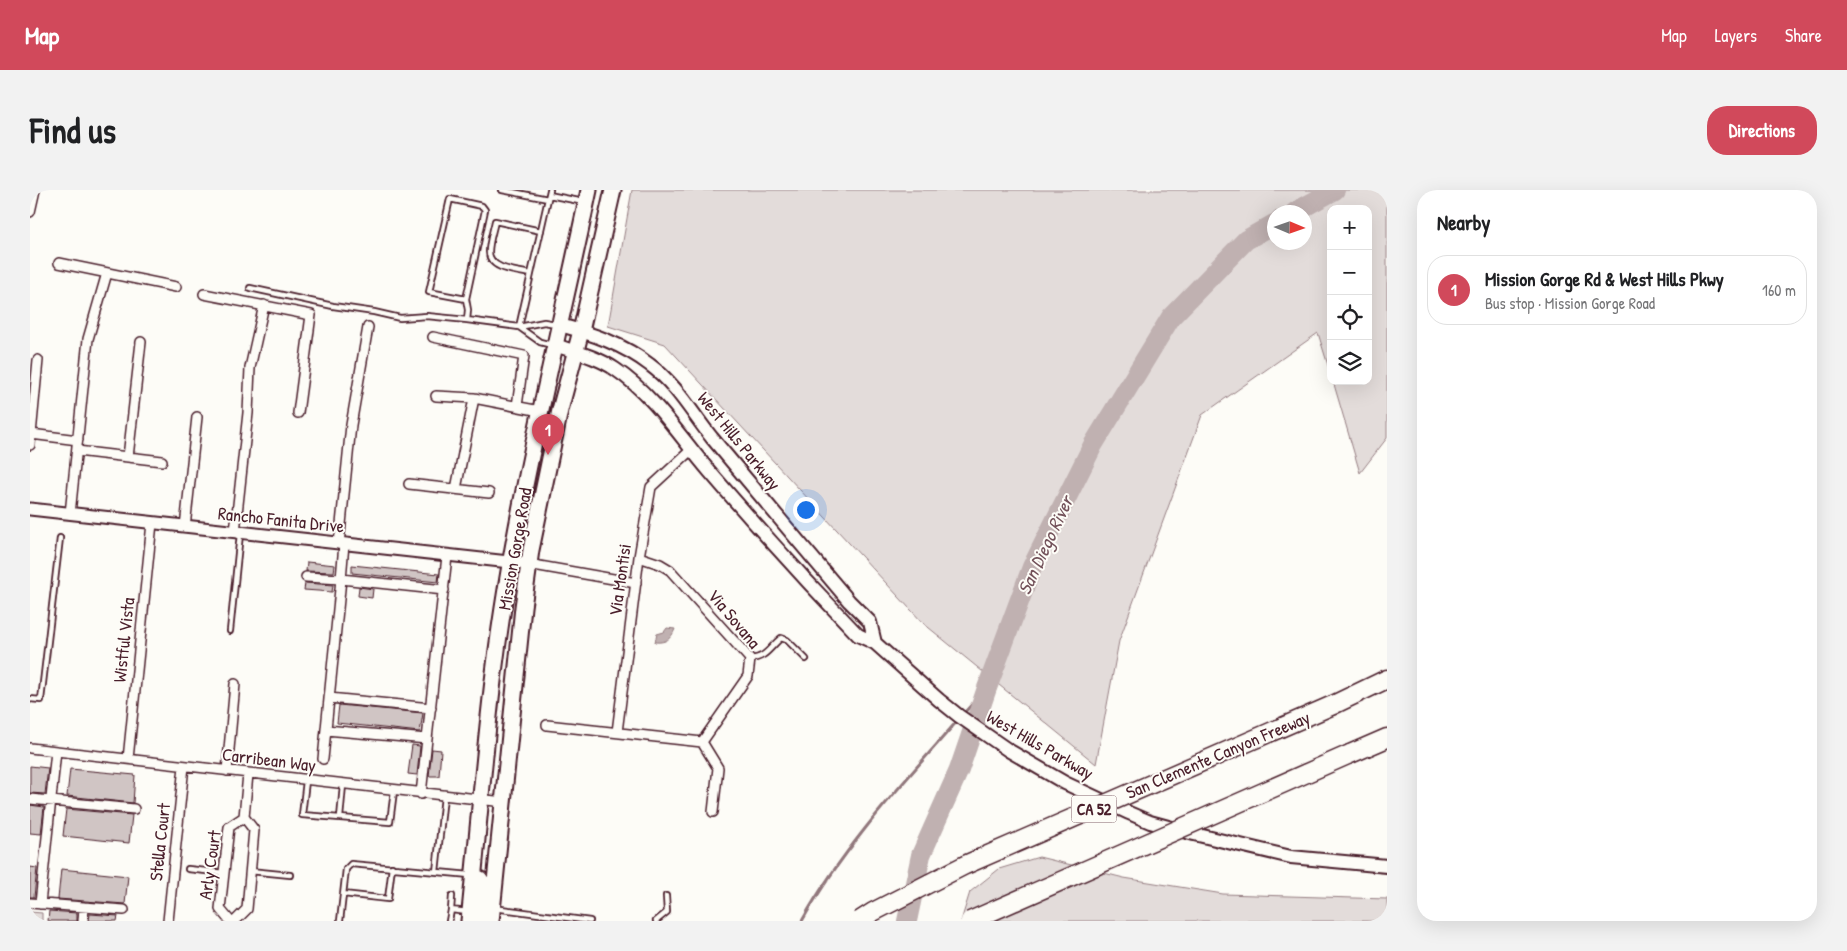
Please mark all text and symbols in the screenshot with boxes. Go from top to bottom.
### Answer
text: Map [25,19,59,51]
text: Map [1661,23,1687,48]
text: Layers [1715,23,1757,48]
text: Share [1785,23,1822,48]
button: Directions [1707,106,1817,155]
text: Find us [30,107,116,154]
north arrow [1267,205,1312,250]
map controls [1327,205,1372,385]
button: + [1327,205,1372,250]
text: Nearby [1437,208,1490,237]
button: − [1327,250,1372,295]
text: Mission Gorge Rd & West Hills Pkwy [1485,266,1724,292]
text: 1 [1451,279,1457,301]
text: 160 m [1762,279,1796,301]
text: Bus stop · Mission Gorge Road [1485,292,1655,314]
button: locate [1327,295,1372,340]
button: layers [1327,340,1372,385]
street label: West Hills Parkway [692,386,787,495]
pin: 1 [532,414,564,455]
street label: Mission Gorge Road [491,486,538,612]
water label: San Diego River [1011,489,1080,598]
your location [793,497,819,523]
street label: Rancho Fanita Drive [217,500,345,539]
street label: Via Montisi [602,542,637,618]
street label: Via Sovana [702,584,767,654]
street label: Wistful Vista [107,596,140,684]
street label: West Hills Parkway [982,704,1099,786]
street label: San Clemente Canyon Freeway [1122,704,1314,805]
street label: Carribean Way [221,741,318,778]
road number: CA 52 [1072,796,1116,822]
street label: Stella Court [143,801,176,882]
street label: Arly Court [192,828,227,901]

